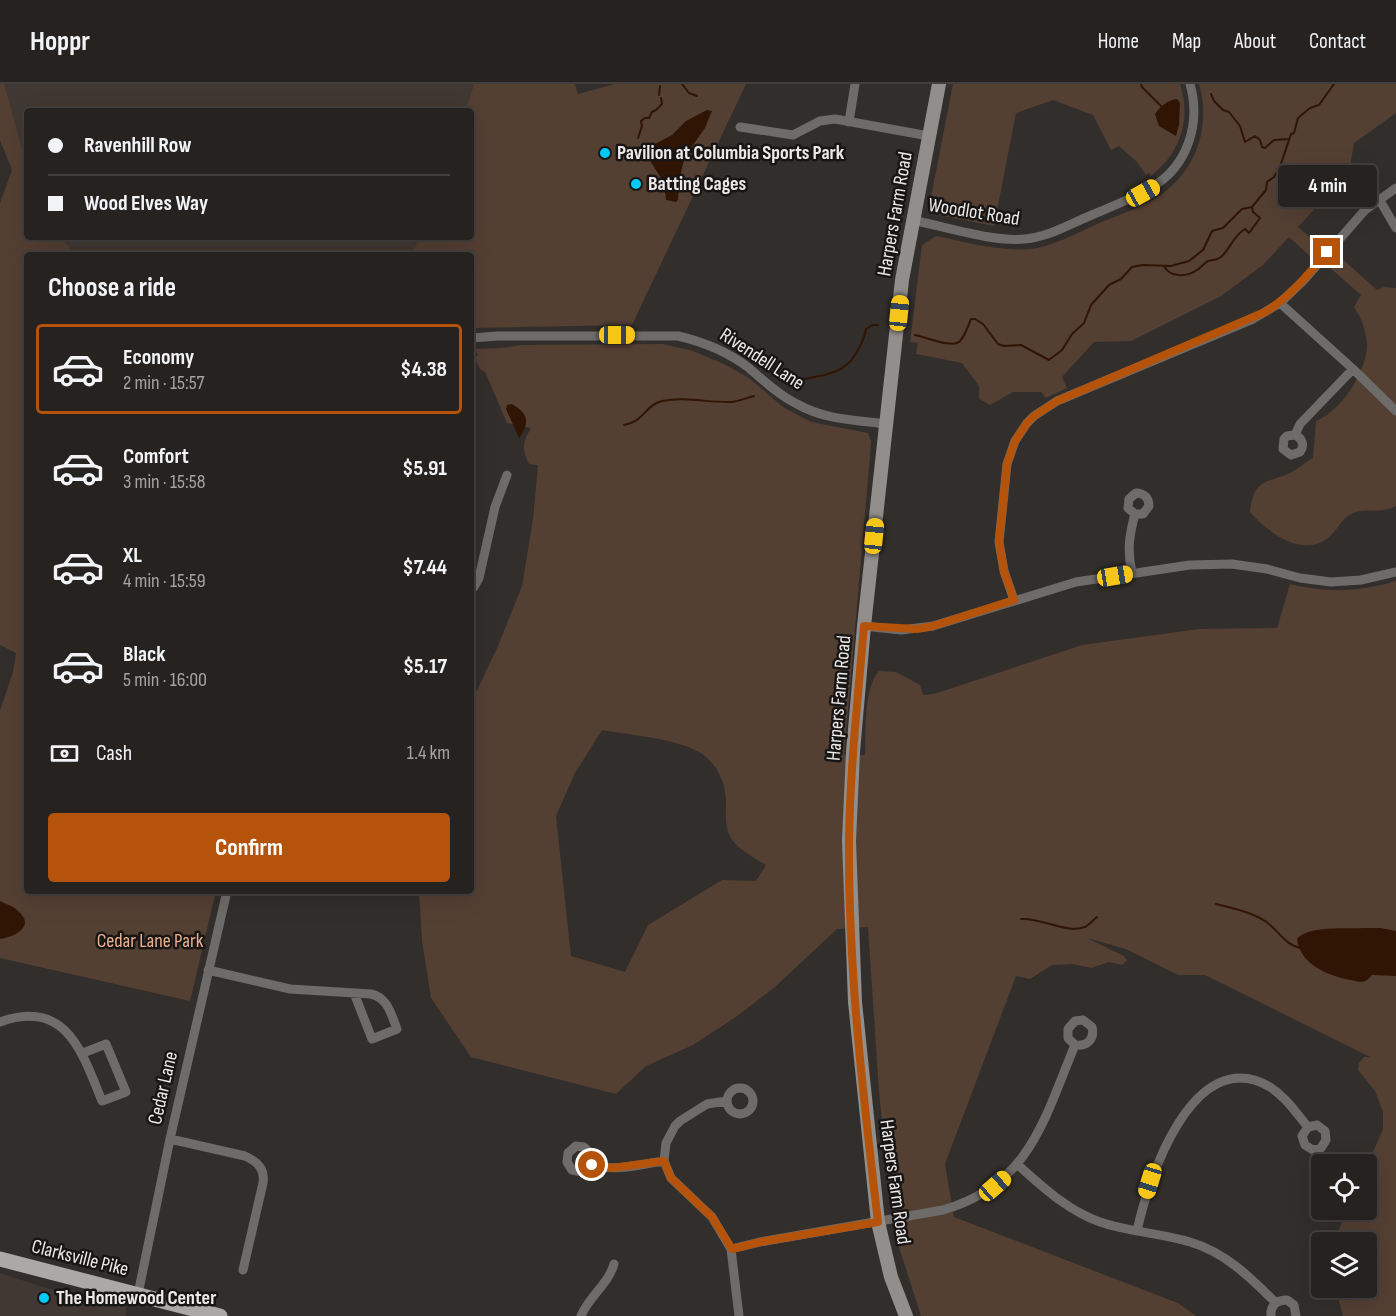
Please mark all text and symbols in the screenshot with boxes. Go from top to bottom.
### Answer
text: Hoppr [30,25,90,58]
text: Home [1098,29,1139,54]
text: Map [1172,29,1201,54]
text: About [1234,29,1276,54]
text: Contact [1309,29,1366,54]
text: Ravenhill Row [84,132,192,159]
place label: Pavilion at Columbia Sports Park [617,141,845,165]
marker: Pavilion at Columbia Sports Park [598,146,612,160]
street label: Harpers Farm Road [872,150,918,278]
callout: 4 min [1278,165,1376,207]
place label: Batting Cages [648,172,747,196]
text: 4 min [1308,174,1347,198]
car [1123,176,1163,210]
marker: Batting Cages [629,177,643,191]
text: Wood Elves Way [84,190,208,217]
street label: Woodlot Road [927,193,1021,231]
route end [1313,238,1340,265]
text: Choose a ride [48,272,176,304]
car [888,294,910,332]
street label: Rivendell Lane [715,323,809,395]
car [599,326,635,344]
icon: car [51,342,105,396]
text: Economy [123,344,194,371]
text: $4.38 [400,356,447,383]
text: 2 min · 15:57 [123,371,205,395]
icon: car [51,441,105,495]
text: Comfort [123,443,189,470]
text: $5.91 [402,455,447,482]
text: 3 min · 15:58 [123,470,206,494]
car [863,517,885,555]
icon: car [51,540,105,594]
text: XL [123,542,142,569]
text: $7.44 [403,554,447,581]
car [1096,564,1134,588]
text: 4 min · 15:59 [123,569,206,593]
street label: Harpers Farm Road [822,634,856,762]
icon: car [51,639,105,693]
text: Black [123,641,165,668]
text: $5.17 [403,653,447,680]
text: 5 min · 16:00 [123,668,207,692]
icon: cash [48,737,81,770]
text: Cash [96,740,132,767]
text: 1.4 km [407,741,450,765]
button: Confirm [48,813,450,882]
park label: Cedar Lane Park [97,929,204,953]
street label: Cedar Lane [143,1049,183,1127]
street label: Harpers Farm Road [874,1118,916,1246]
route start [578,1151,605,1178]
map controls [1311,1154,1377,1298]
button: locate [1311,1154,1377,1220]
car [1136,1161,1164,1201]
car [976,1167,1014,1205]
button: layers [1311,1232,1377,1298]
street label: Clarksville Pike [29,1234,131,1282]
place label: The Homewood Center [56,1286,216,1310]
marker: The Homewood Center [37,1291,51,1305]

